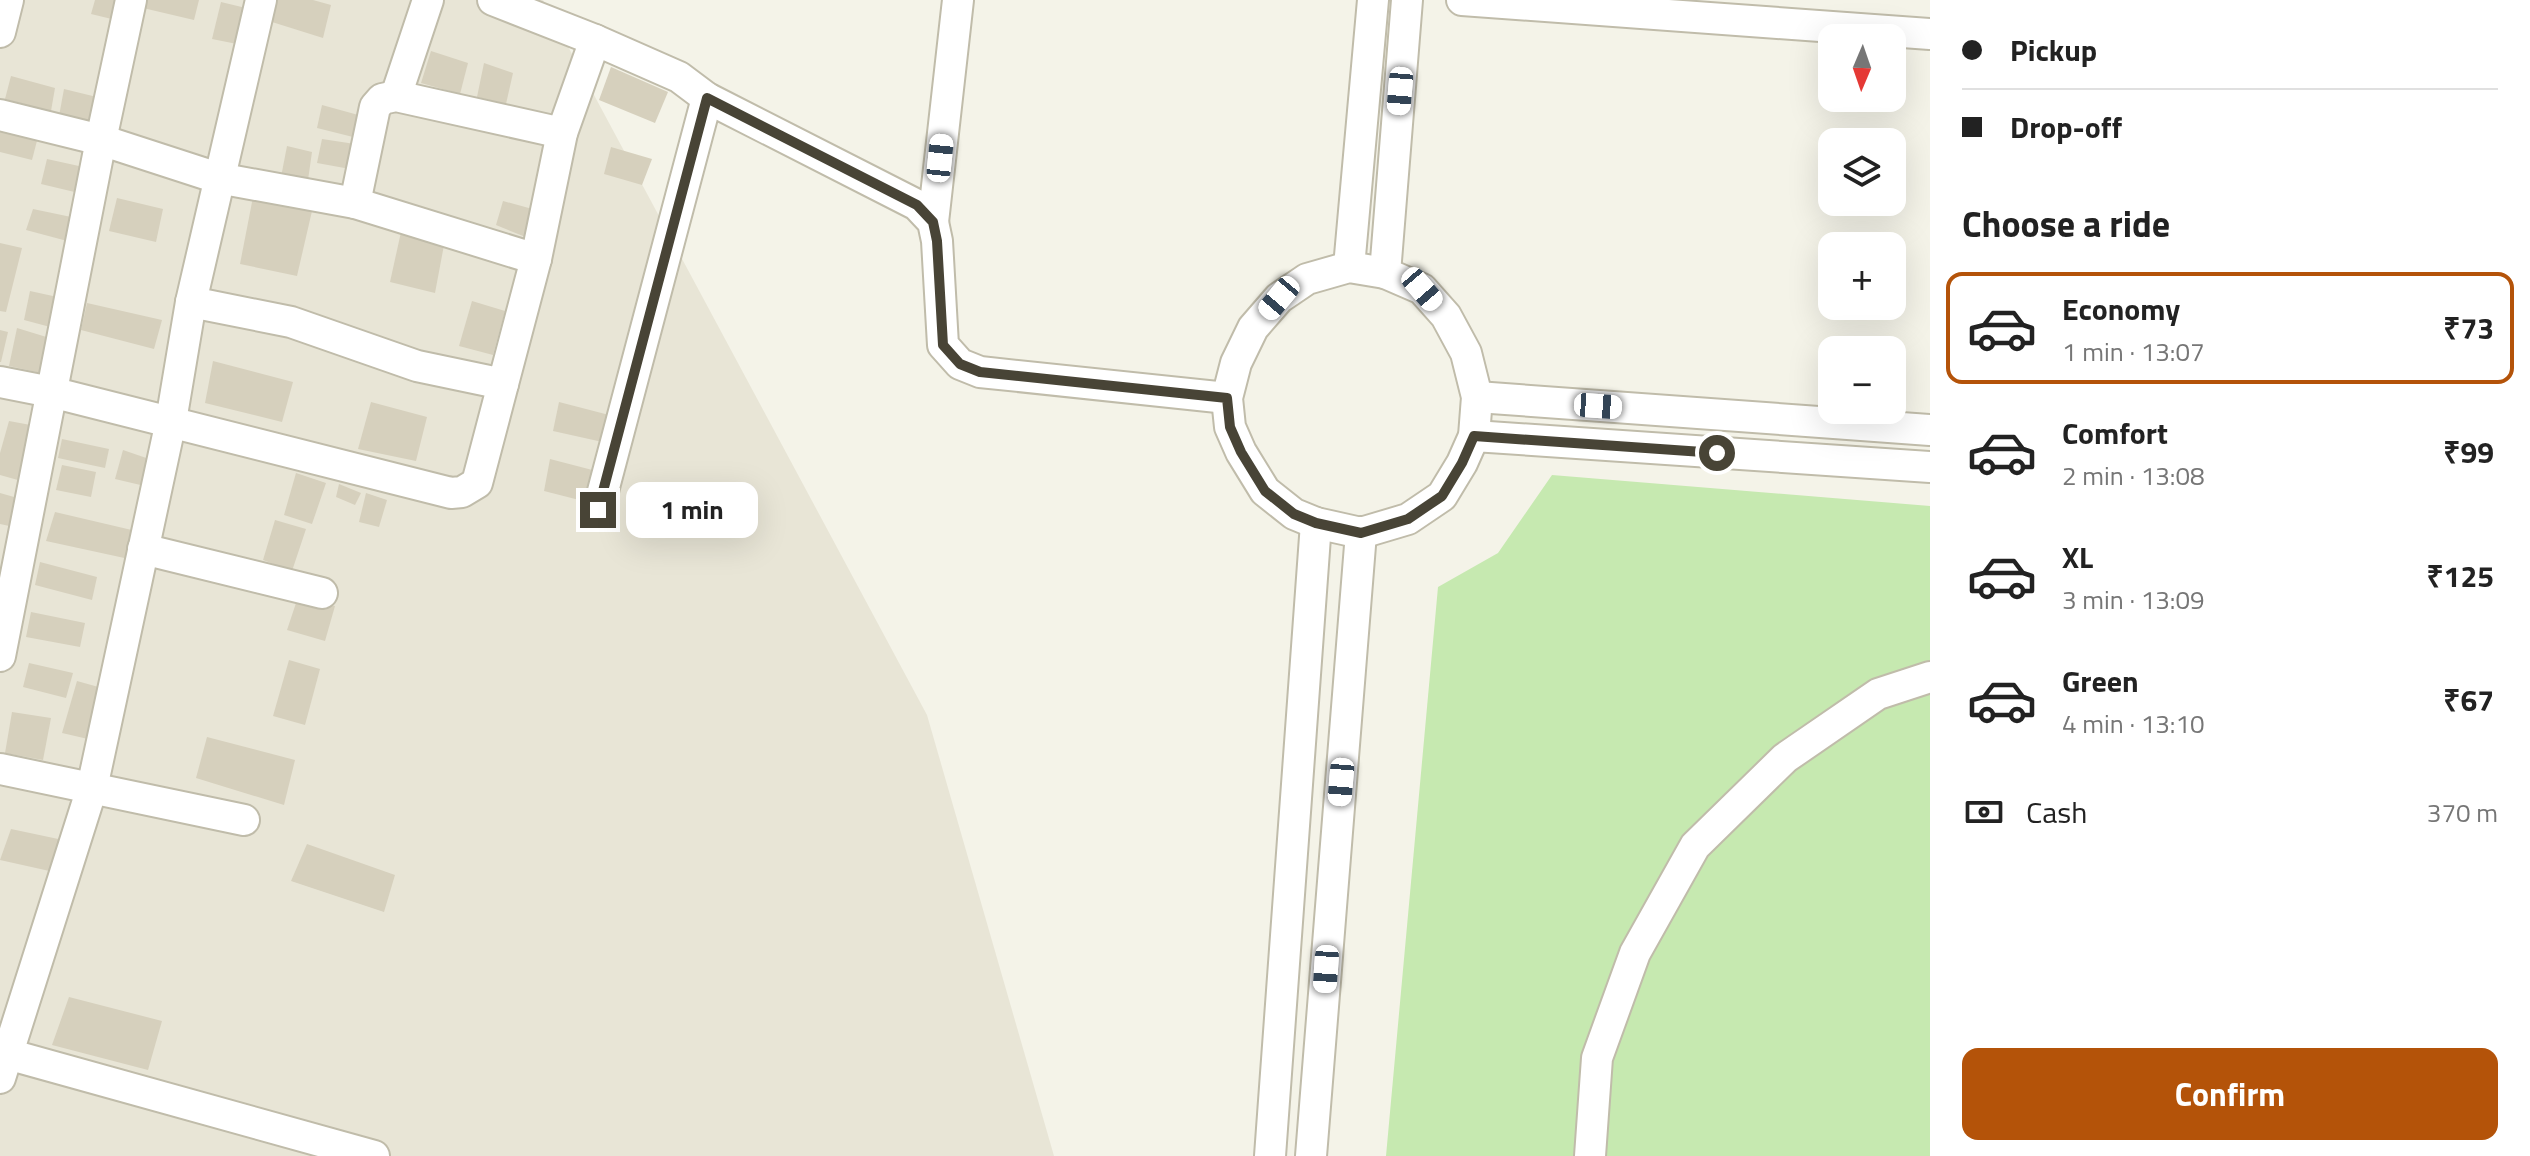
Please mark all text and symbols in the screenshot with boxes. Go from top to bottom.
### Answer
north arrow [1818,24,1906,112]
map controls [1818,24,1906,424]
text: Pickup [2010,27,2097,73]
car [1386,66,1414,116]
text: Drop-off [2010,104,2122,150]
button: layers [1818,128,1906,216]
car [926,133,954,183]
text: Choose a ride [1962,196,2170,251]
button: + [1818,232,1906,320]
car [1397,263,1447,315]
car [1254,272,1304,324]
text: Economy [2062,286,2180,332]
icon: car [1966,292,2038,364]
text: ₹73 [2443,305,2494,351]
text: 1 min · 13:07 [2062,332,2205,371]
button: − [1818,336,1906,424]
car [1573,392,1623,420]
text: Comfort [2062,410,2168,456]
icon: car [1966,416,2038,488]
text: ₹99 [2443,429,2494,475]
route start [1699,435,1735,471]
text: 2 min · 13:08 [2062,456,2205,495]
callout: 1 min [626,482,758,538]
text: 1 min [660,490,724,529]
route end [580,492,616,528]
text: XL [2062,534,2093,580]
icon: car [1966,540,2038,612]
text: ₹125 [2426,553,2494,599]
text: 3 min · 13:09 [2062,580,2205,619]
text: Green [2062,658,2139,704]
icon: car [1966,664,2038,736]
text: ₹67 [2443,677,2494,723]
text: 4 min · 13:10 [2062,704,2205,743]
car [1327,757,1355,807]
text: Cash [2026,789,2087,835]
icon: cash [1962,790,2006,834]
text: 370 m [2427,793,2498,832]
car [1312,944,1340,994]
button: Confirm [1962,1048,2498,1140]

